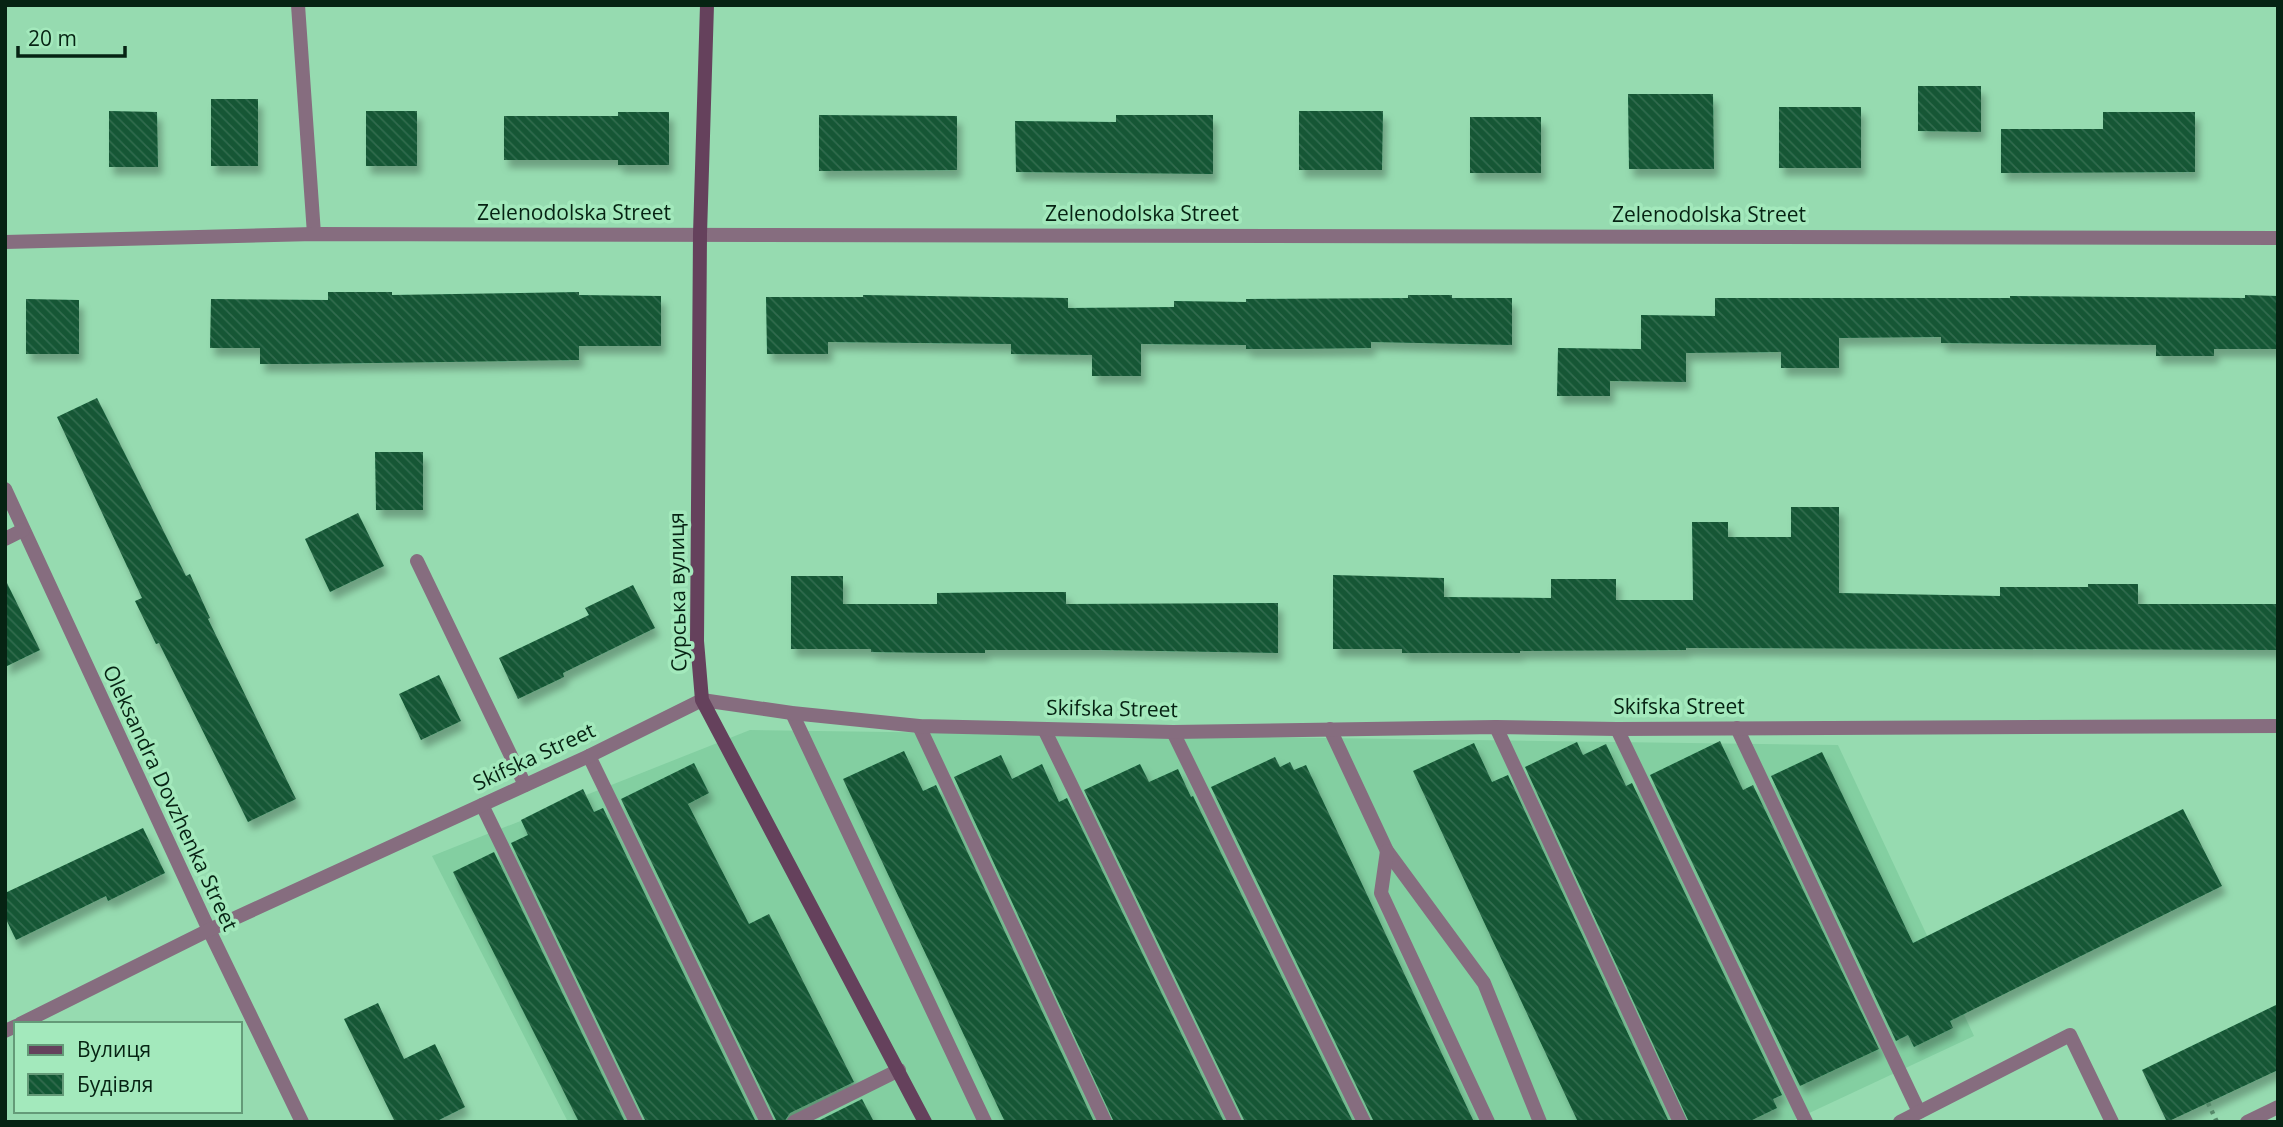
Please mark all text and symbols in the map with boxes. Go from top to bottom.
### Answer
scale bar [18,14,124,58]
text: 20 m [28,24,77,52]
street label: Zelenodolska Street [477,198,671,226]
street label: Zelenodolska Street [1045,199,1239,227]
street label: Zelenodolska Street [1612,200,1806,228]
street label: Сурська вулиця [662,512,692,672]
street label: Oleksandra Dovzhenka Street [97,660,245,935]
street label: Skifska Street [1613,692,1745,720]
street label: Skifska Street [1046,693,1178,723]
street label: Skifska Street [468,716,599,797]
legend [14,1022,242,1113]
text: Вулиця [77,1035,151,1063]
text: Будівля [77,1070,153,1098]

